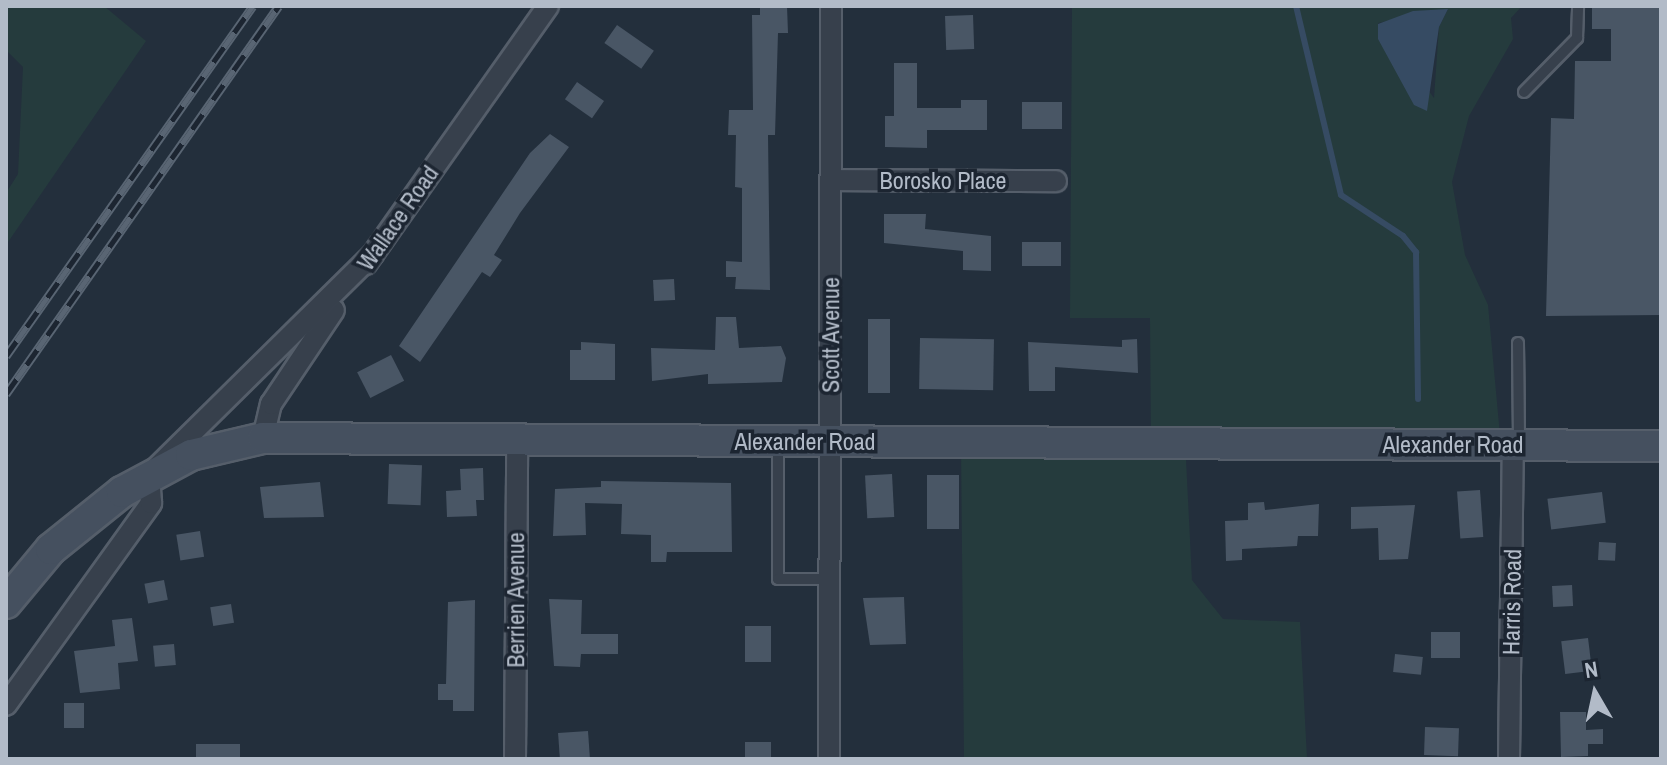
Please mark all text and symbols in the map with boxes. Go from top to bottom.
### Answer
street label: Wallace Road [351,160,445,276]
street label: Borosko Place [880,167,1006,195]
street label: Scott Avenue [817,277,845,393]
street label: Alexander Road [734,428,876,456]
street label: Alexander Road [1382,431,1524,459]
street label: Berrien Avenue [502,532,530,668]
street label: Harris Road [1497,549,1527,655]
north arrow [1555,653,1635,733]
text: N [1582,653,1600,685]

